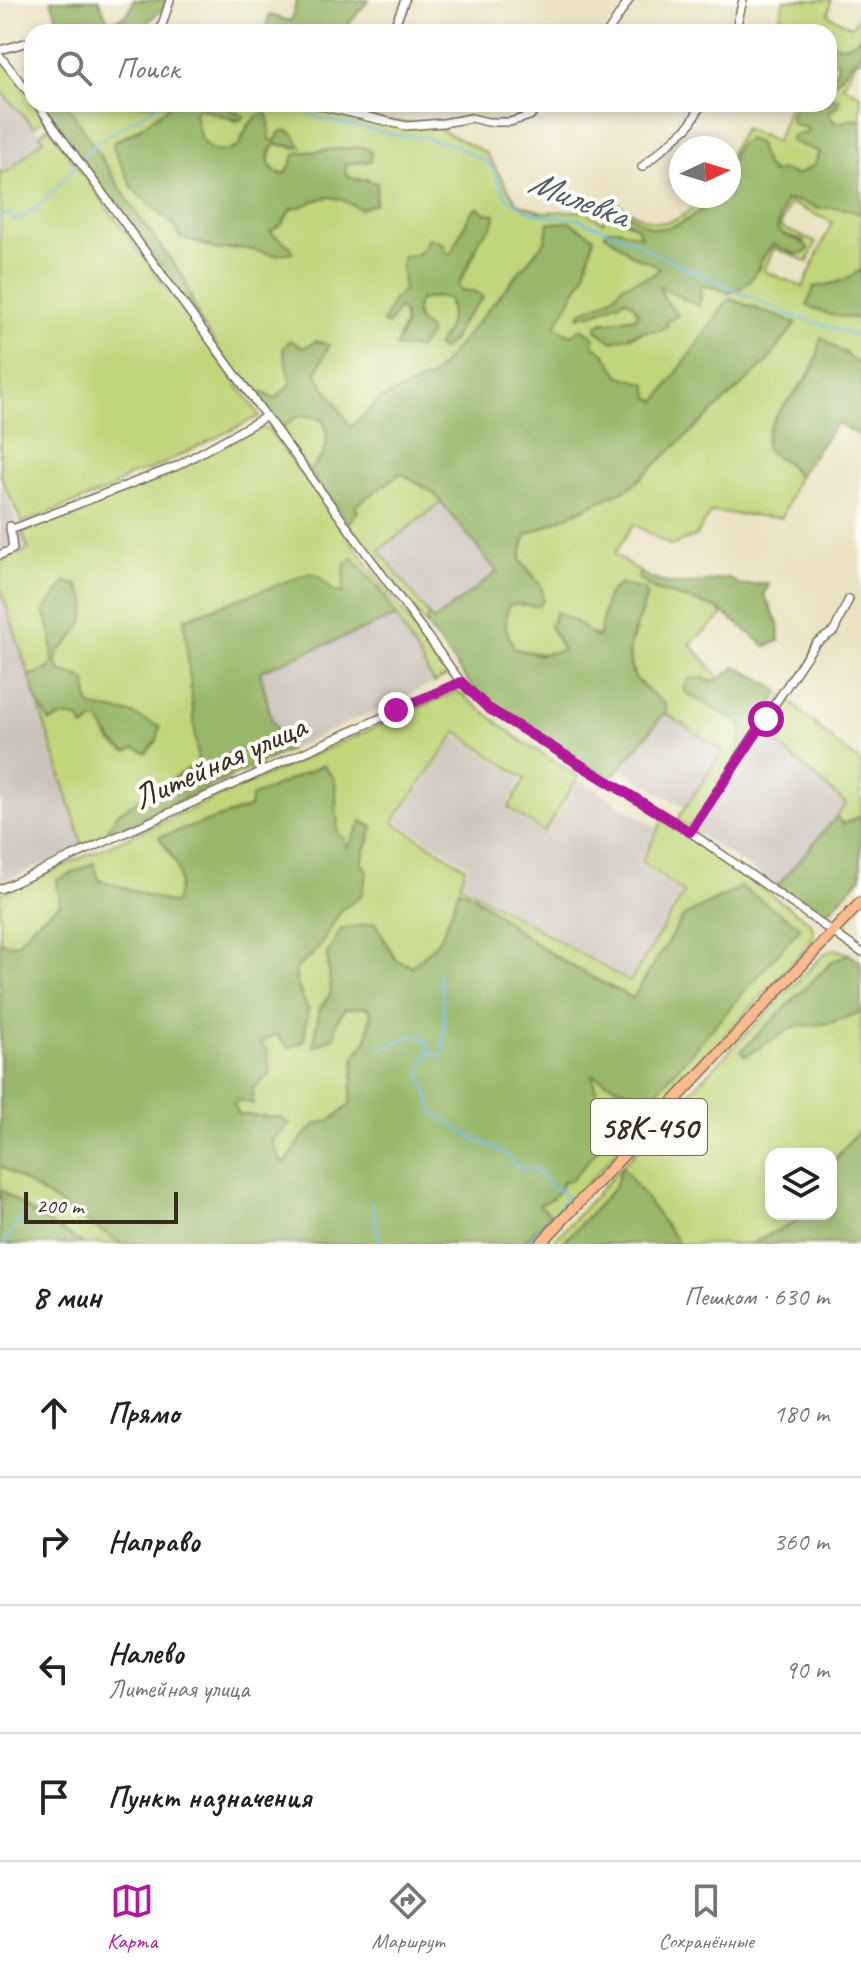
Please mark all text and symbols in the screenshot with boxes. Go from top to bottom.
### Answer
search box [24,24,837,112]
icon: search [52,46,96,90]
text: Поиск [116,49,179,87]
north arrow [669,136,741,208]
water label: Милевка [522,158,639,239]
route end [378,692,414,728]
route start [748,701,784,737]
street label: Литейная улица [126,703,315,819]
road number: 58К-450 [591,1099,707,1155]
map controls [765,1148,837,1220]
button: layers [765,1148,837,1220]
scale bar [24,1188,178,1224]
text: 200 m [36,1192,83,1220]
text: 8 мин [32,1275,101,1318]
text: Пешком · 630 m [684,1280,829,1313]
icon: ahead [32,1391,76,1435]
text: Прямо [108,1394,179,1432]
text: 180 m [773,1397,829,1430]
icon: right [32,1519,76,1563]
text: Направо [108,1522,200,1560]
text: 360 m [773,1525,829,1558]
text: Налево [108,1634,184,1672]
icon: left [32,1647,76,1691]
text: 90 m [785,1653,829,1686]
text: Литейная улица [108,1672,249,1705]
icon: arrive [32,1775,76,1819]
text: Пункт назначения [108,1778,311,1816]
tab: Карта [107,1879,157,1955]
tab: Маршрут [372,1879,444,1955]
tab: Сохранённые [658,1879,754,1955]

